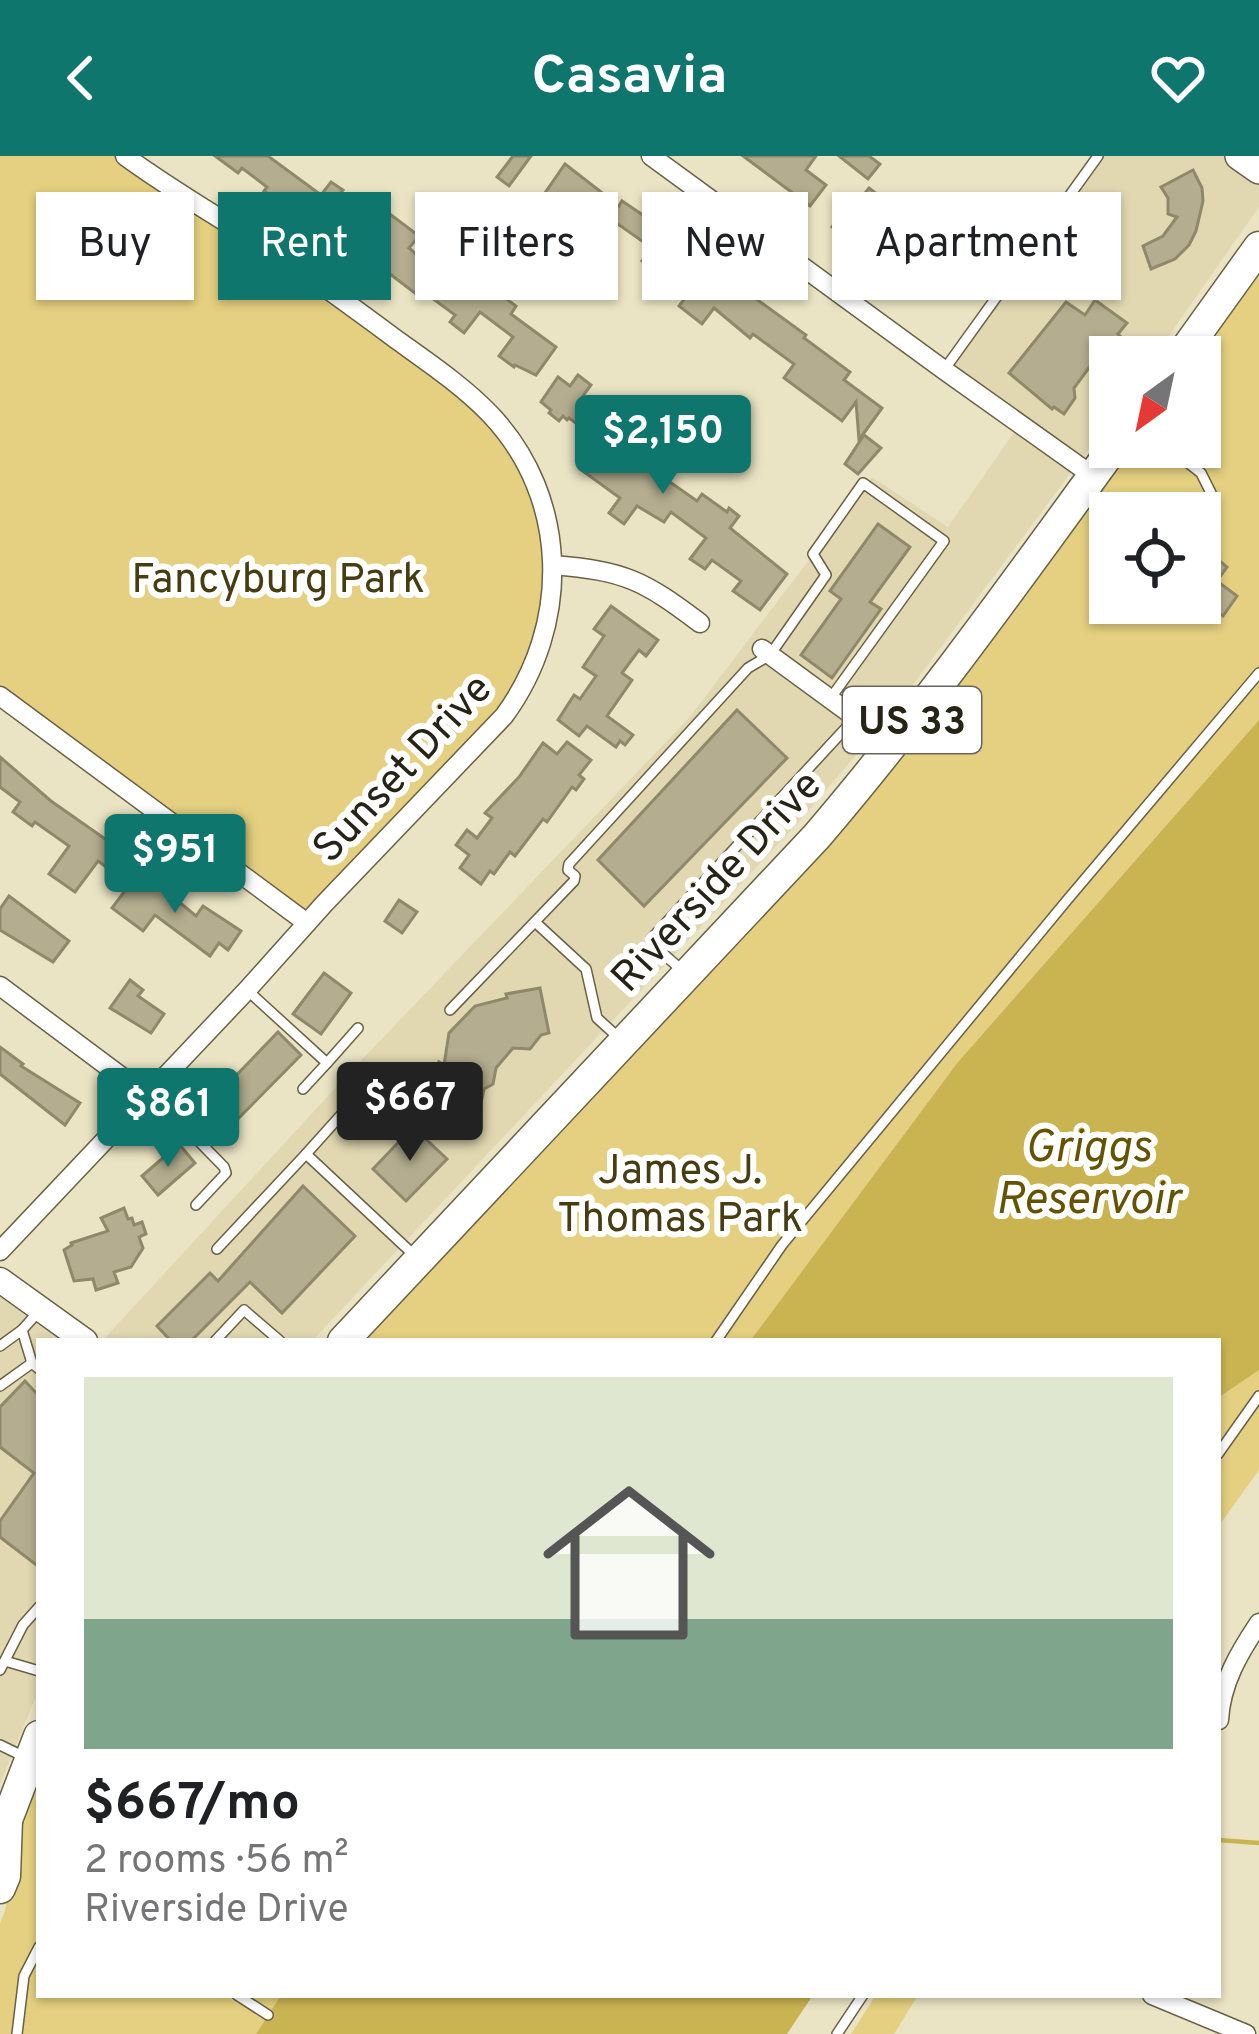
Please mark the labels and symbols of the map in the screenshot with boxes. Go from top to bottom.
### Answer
north arrow [1089,336,1221,468]
pin: $2,150 [565,395,761,497]
park label: Fancyburg Park [131,555,425,608]
street label: Sunset Drive [303,664,505,876]
road number: US 33 [843,687,981,753]
street label: Riverside Drive [602,761,835,1005]
pin: $951 [104,814,246,916]
pin: $667 [339,1062,481,1164]
pin: $861 [97,1068,239,1170]
water label: Griggs Reservoir [995,1121,1184,1230]
park label: James J. Thomas Park [557,1146,803,1247]

